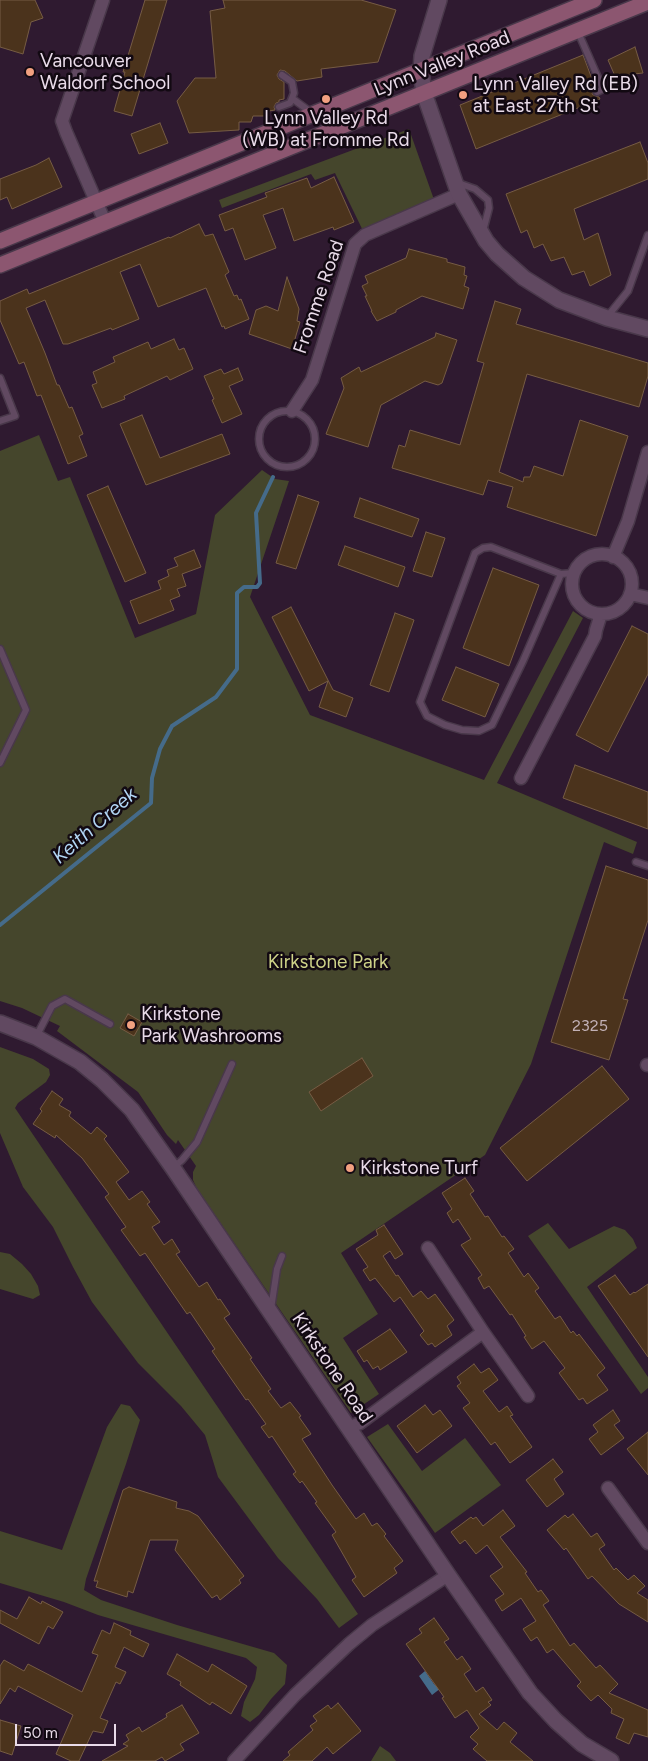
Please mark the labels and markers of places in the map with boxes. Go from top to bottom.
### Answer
place label: Vancouver Waldorf School [40,50,170,94]
marker: Vancouver Waldorf School [24,66,36,78]
place label: Lynn Valley Rd (EB) at East 27th St [473,73,638,117]
marker: Lynn Valley Rd (EB) at East 27th St [457,89,469,101]
marker: Lynn Valley Rd (WB) at Fromme Rd [320,93,332,105]
place label: Lynn Valley Rd (WB) at Fromme Rd [242,107,410,151]
place label: Kirkstone Park Washrooms [141,1003,282,1047]
marker: Kirkstone Park Washrooms [125,1019,137,1031]
place label: Kirkstone Turf [360,1157,478,1179]
marker: Kirkstone Turf [344,1162,356,1174]

